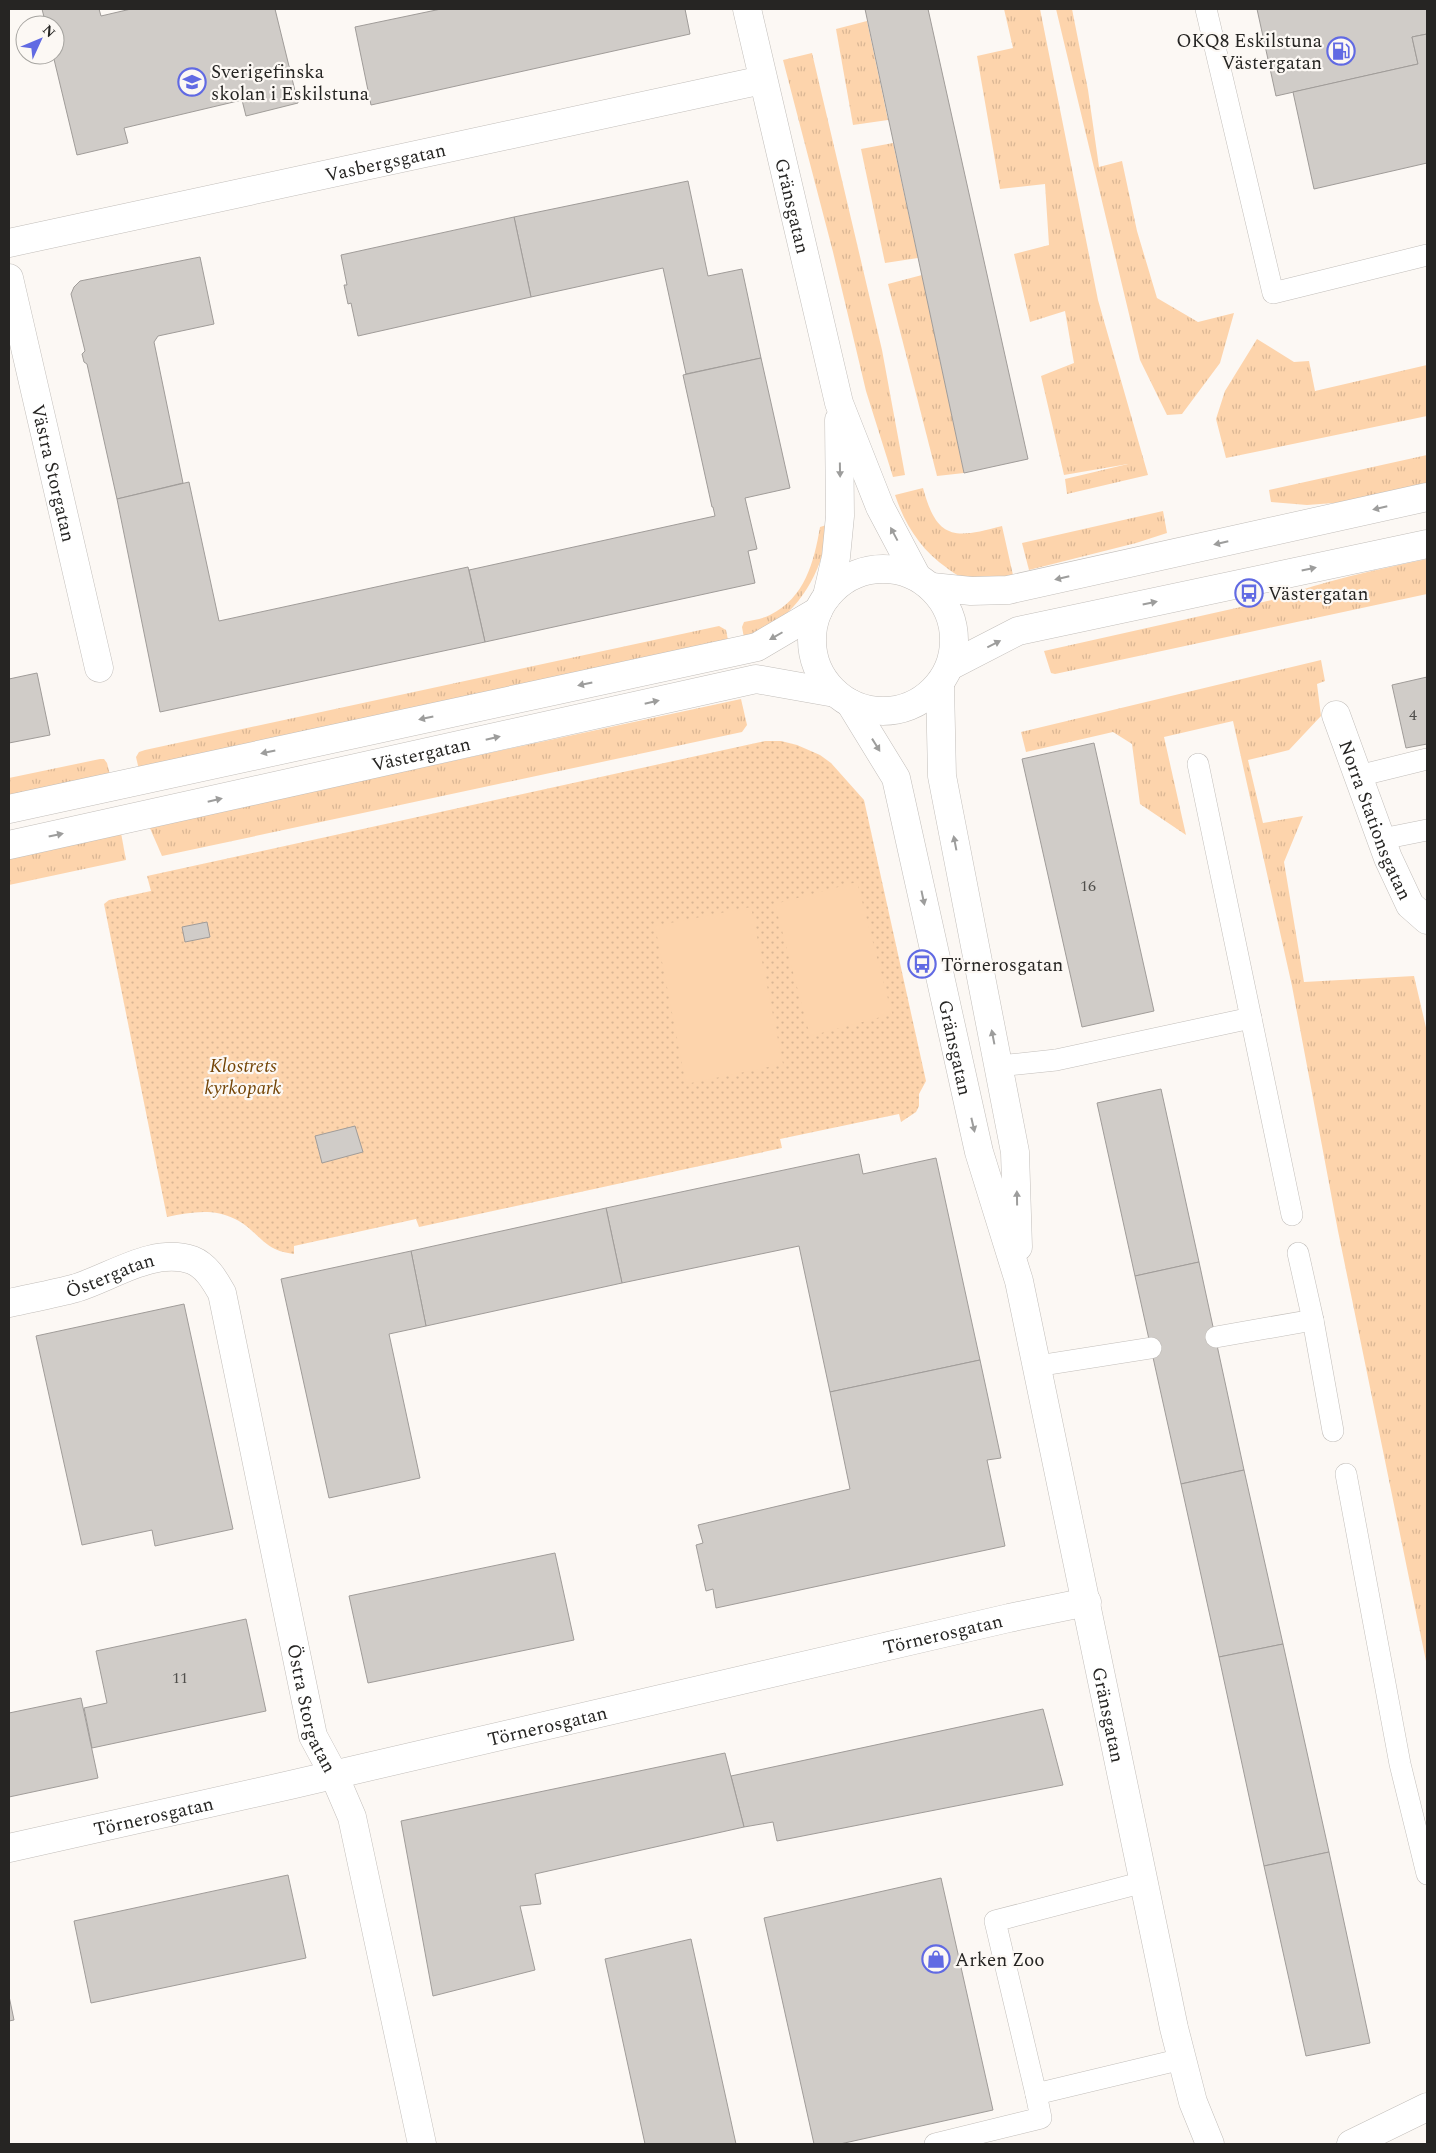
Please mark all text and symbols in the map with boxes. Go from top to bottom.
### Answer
north arrow [15,15,65,65]
text: N [37,20,61,43]
place label: OKQ8 Eskilstuna Västergatan [1176,27,1323,78]
fuel station icon: OKQ8 Eskilstuna Västergatan [1326,36,1356,66]
place label: Sverigefinska skolan i Eskilstuna [211,58,370,109]
school or university icon: Sverigefinska skolan i Eskilstuna [177,67,207,97]
street label: Vasbergsgatan [323,136,449,190]
street label: Gränsgatan [766,155,817,257]
street label: Västra Storgatan [23,401,82,545]
one-way arrow [836,462,844,478]
one-way arrow [1372,504,1387,512]
one-way arrow [890,527,898,541]
one-way arrow [1213,539,1229,547]
one-way arrow [1302,565,1317,573]
one-way arrow [1055,574,1070,582]
bus stop icon: Västergatan [1234,578,1264,608]
place label: Västergatan [1268,580,1368,609]
one-way arrow [1143,599,1158,607]
one-way arrow [768,632,783,640]
one-way arrow [987,640,1001,648]
one-way arrow [578,680,593,688]
one-way arrow [644,698,660,706]
house number: 4 [1409,703,1417,727]
one-way arrow [419,714,434,722]
street label: Västergatan [369,730,473,780]
one-way arrow [486,734,501,742]
street label: Norra Stationsgatan [1330,736,1419,905]
one-way arrow [871,738,880,751]
one-way arrow [259,749,275,757]
one-way arrow [208,796,223,804]
one-way arrow [49,831,64,839]
one-way arrow [951,835,959,851]
house number: 16 [1080,874,1096,898]
one-way arrow [919,891,927,906]
bus stop icon: Törnerosgatan [907,949,937,979]
place label: Törnerosgatan [941,951,1063,980]
street label: Gränsgatan [930,997,979,1098]
one-way arrow [989,1029,997,1045]
park label: Klostrets kyrkopark [205,1052,282,1103]
one-way arrow [969,1118,977,1133]
one-way arrow [1012,1189,1020,1205]
street label: Östergatan [63,1246,158,1306]
street label: Törnerosgatan [880,1607,1006,1663]
street label: Östra Storgatan [278,1641,343,1778]
street label: Gränsgatan [1083,1664,1132,1766]
house number: 11 [172,1666,188,1690]
street label: Törnerosgatan [485,1699,610,1755]
street label: Törnerosgatan [91,1790,217,1845]
shop icon: Arken Zoo [921,1944,951,1974]
place label: Arken Zoo [955,1946,1045,1975]

